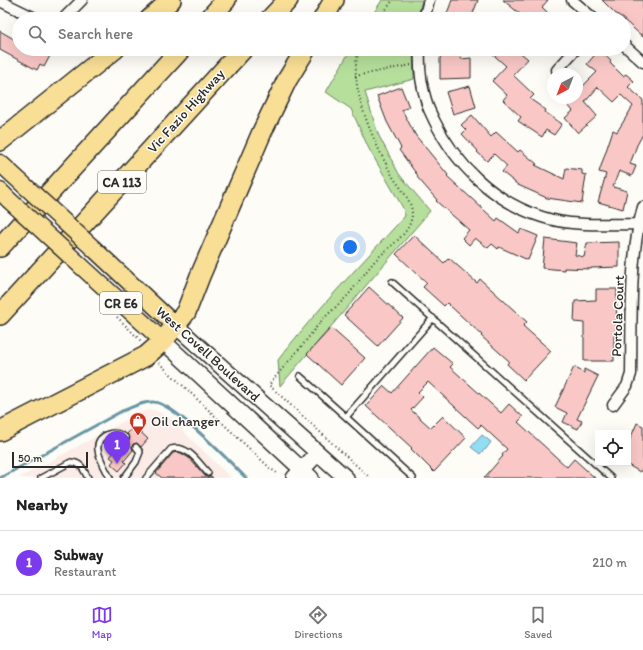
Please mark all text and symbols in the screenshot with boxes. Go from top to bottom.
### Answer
search box [12,12,631,56]
icon: search [26,23,48,45]
text: Search here [58,25,133,43]
street label: Vic Fazio Highway [144,65,228,157]
north arrow [547,68,583,104]
road number: CA 113 [98,171,146,193]
your location [340,237,360,257]
street label: Portola Court [608,275,628,357]
road number: CR E6 [100,292,142,314]
street label: West Covell Boulevard [152,303,264,406]
shop icon: Oil changer [128,411,148,436]
place label: Oil changer [151,413,220,430]
map controls [595,430,631,466]
button: locate [595,430,631,466]
pin: 1 [104,431,130,464]
scale bar [12,450,88,469]
text: 50 m [18,452,42,465]
text: Nearby [16,494,68,514]
text: Subway [54,546,103,564]
text: 1 [26,555,32,570]
text: 210 m [592,555,627,570]
text: Restaurant [54,564,116,579]
tab: Map [91,604,113,641]
tab: Directions [294,604,343,641]
tab: Saved [524,604,552,641]

